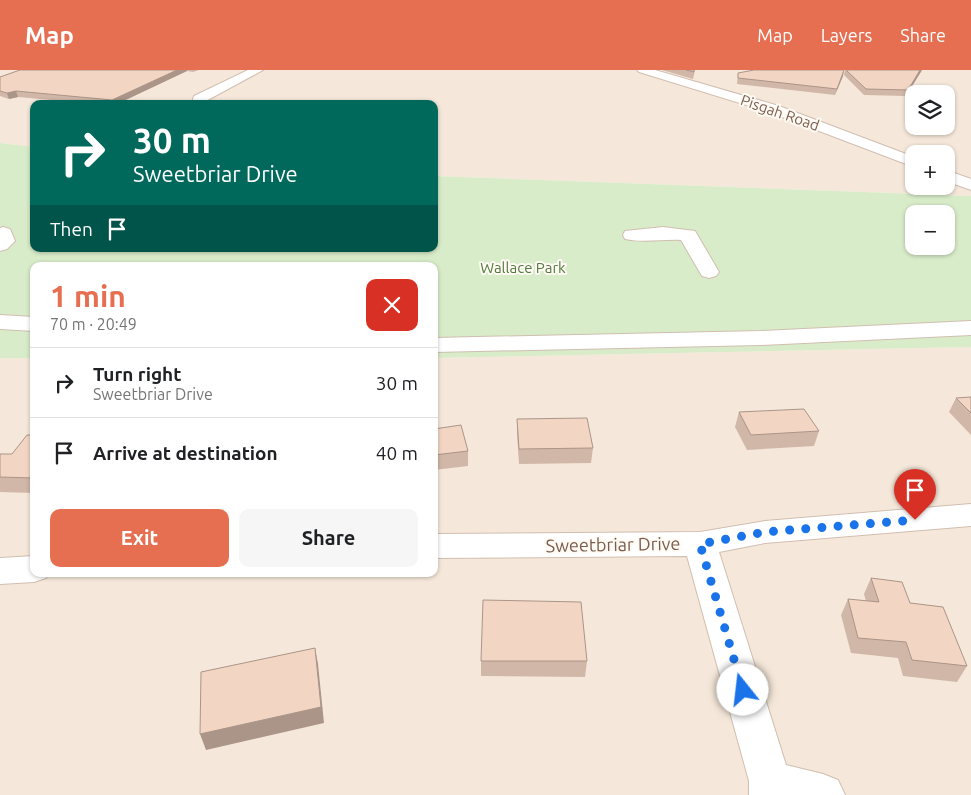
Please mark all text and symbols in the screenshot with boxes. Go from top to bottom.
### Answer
text: Map [25,22,74,49]
text: Map [757,25,793,45]
text: Layers [821,25,872,45]
text: Share [900,25,946,45]
map controls [905,85,955,255]
button: layers [905,85,955,135]
street label: Pisgah Road [739,91,822,134]
icon: right [50,120,115,185]
text: 30 m [133,120,211,160]
button: + [905,145,955,195]
text: Sweetbriar Drive [133,161,298,186]
button: − [905,205,955,255]
icon: arrive [103,215,131,243]
text: Then [50,218,93,240]
park label: Wallace Park [480,259,566,276]
text: 1 min [50,279,126,313]
button: close [366,279,418,331]
text: 70 m · 20:49 [50,315,137,333]
text: Turn right [93,363,181,385]
icon: right [50,369,78,397]
text: 30 m [376,372,418,394]
text: Sweetbriar Drive [93,385,213,403]
icon: arrive [50,439,78,467]
text: Arrive at destination [93,442,278,464]
text: 40 m [376,442,418,464]
pin [894,469,936,520]
icon: arrive [901,476,929,504]
button: Exit [50,509,229,567]
button: Share [239,509,418,567]
street label: Sweetbriar Drive [545,533,681,555]
position arrow [716,663,768,715]

